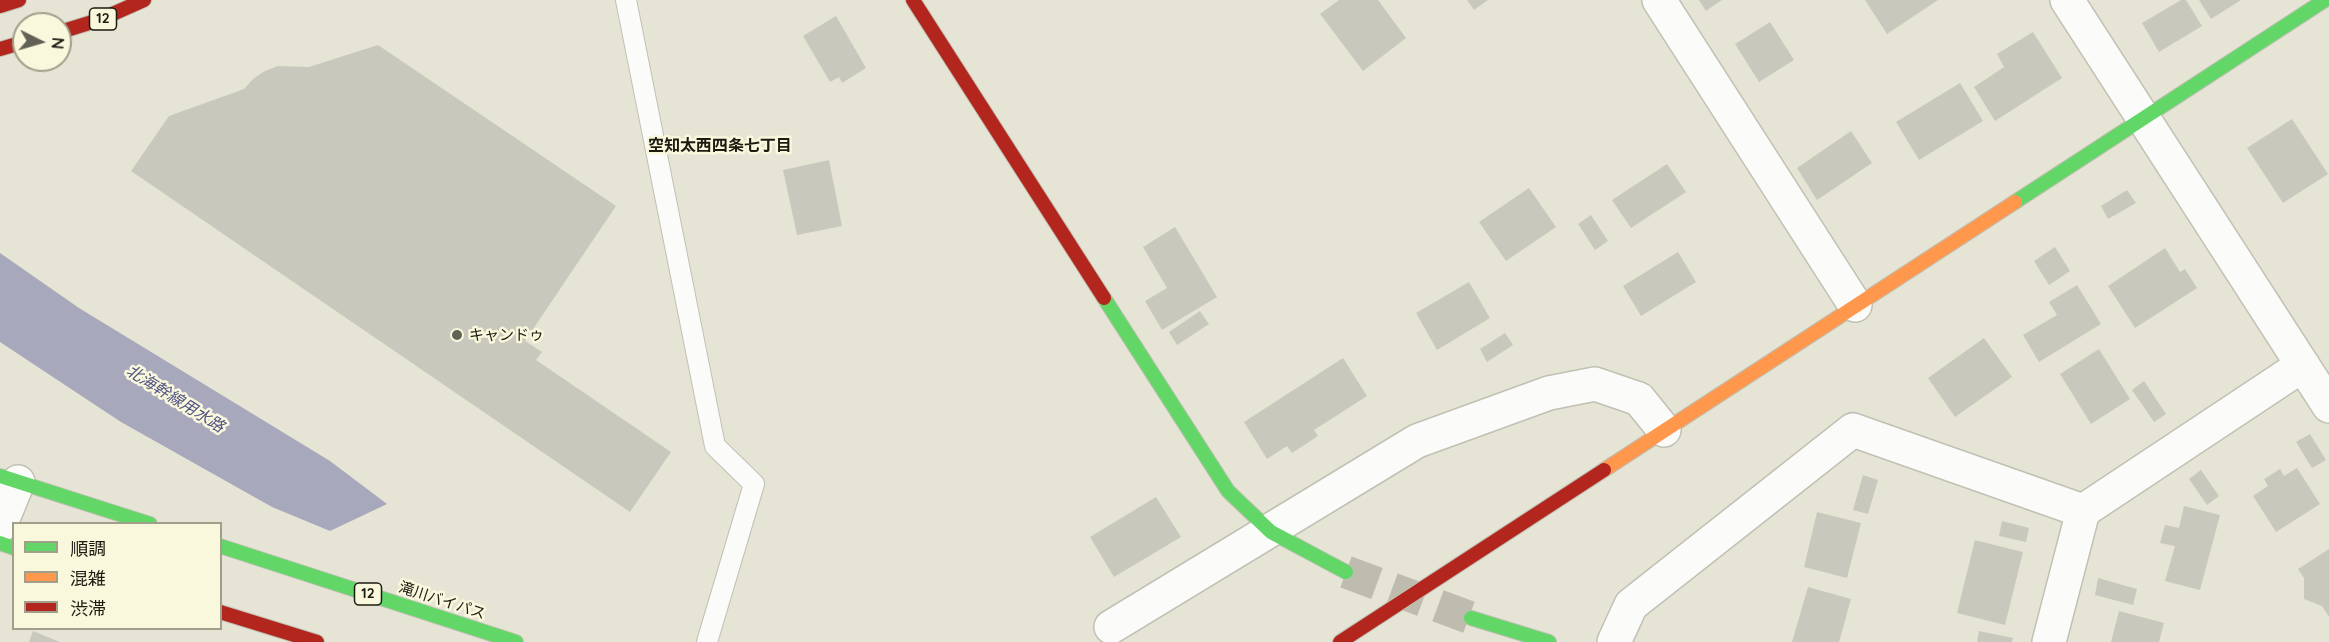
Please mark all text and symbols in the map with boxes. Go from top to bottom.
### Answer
road number: 12 [90,8,116,30]
north arrow [12,12,72,72]
text: N [47,37,68,50]
district label: 空知太西四条七丁目 [648,136,792,156]
place label: キャンドゥ [469,326,544,344]
marker: キャンドゥ [450,328,464,342]
water label: 北海幹線用水路 [122,361,228,437]
legend [12,522,222,630]
text: 順調 [70,537,106,560]
text: 混雑 [70,567,106,590]
street label: 滝川バイパス [396,579,488,623]
road number: 12 [354,583,382,605]
text: 渋滞 [70,597,106,620]

